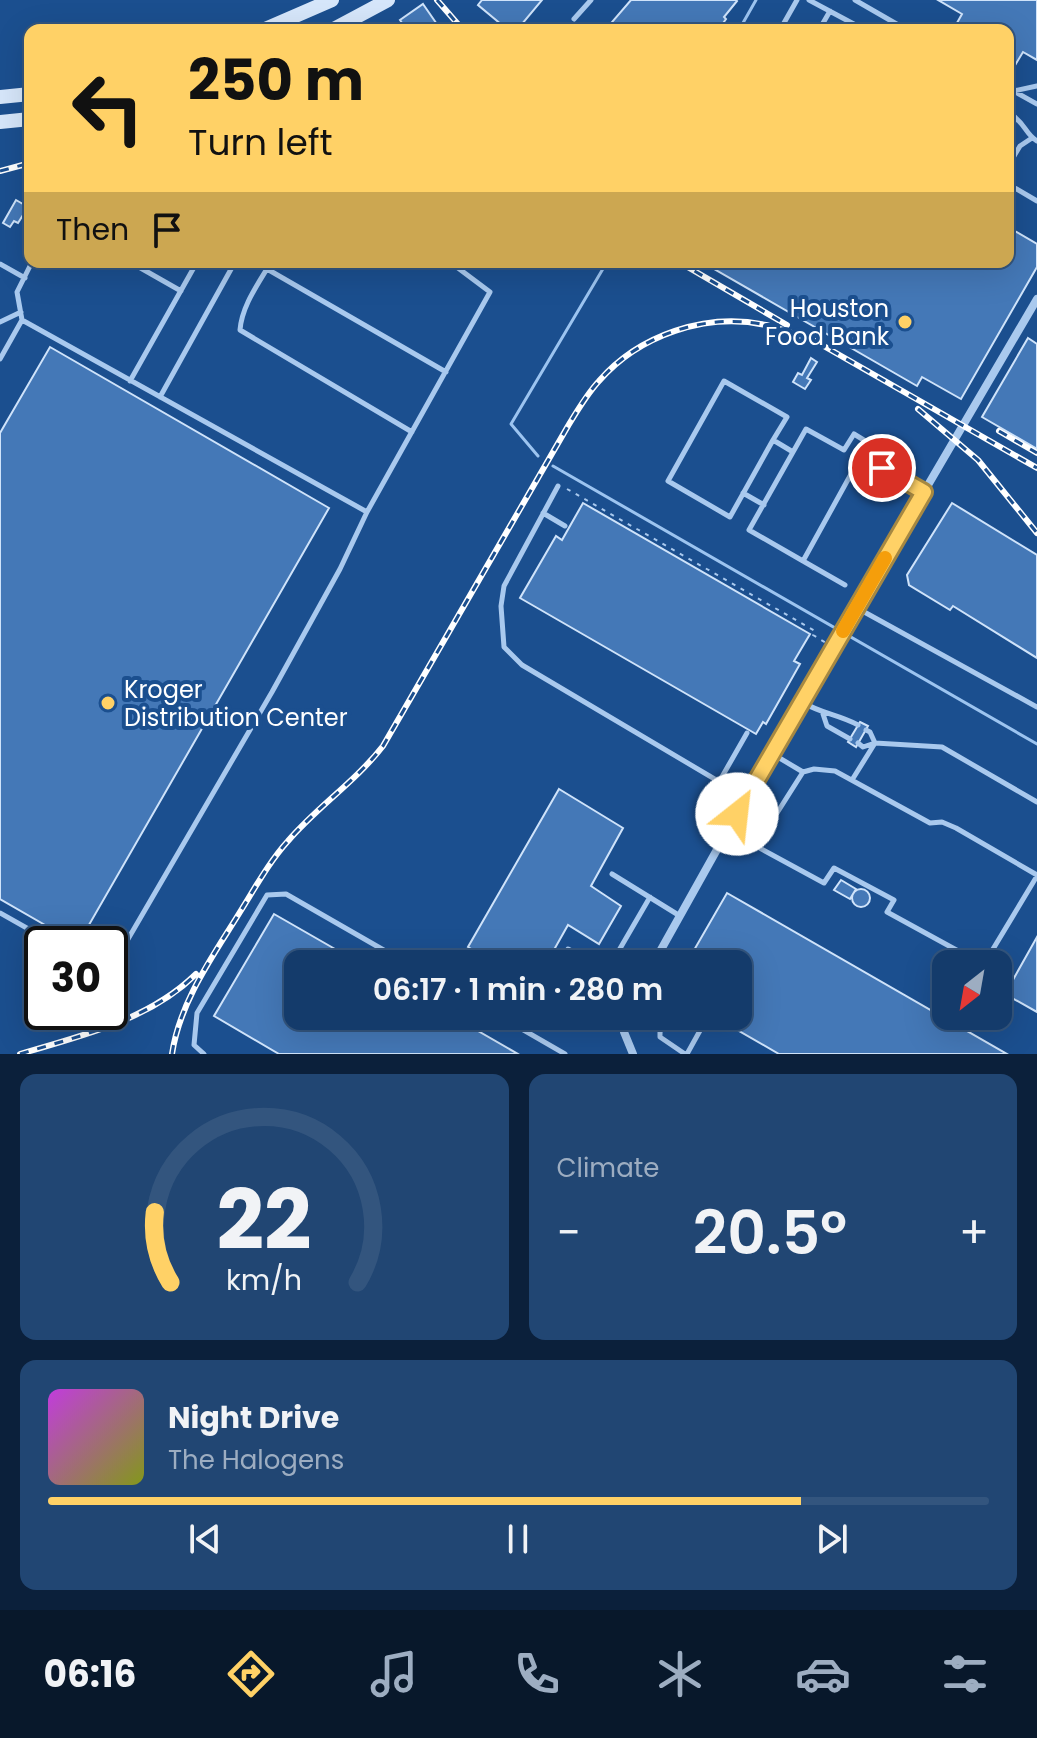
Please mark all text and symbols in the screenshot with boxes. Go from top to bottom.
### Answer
text: 250 m [188,41,364,120]
icon: left [56,56,160,160]
text: Turn left [188,117,333,168]
text: Then [56,208,129,251]
icon: arrive [145,208,189,252]
place label: Houston Food Bank [765,292,890,353]
marker: Houston Food Bank [896,313,914,331]
pin [848,434,916,502]
icon: arrive [860,446,904,490]
place label: Kroger Distribution Center [124,673,348,734]
marker: Kroger Distribution Center [99,694,117,712]
position arrow [695,772,779,856]
speed limit sign: 30 [24,926,128,1030]
north arrow [932,950,1012,1030]
map controls [932,950,1012,1030]
text: 06:17 · 1 min · 280 m [373,968,663,1011]
text: Climate [557,1150,659,1186]
text: 22 [217,1162,312,1278]
text: 20.5° [693,1191,847,1275]
text: − [557,1202,581,1263]
text: + [959,1202,989,1263]
text: km/h [226,1260,302,1300]
text: Night Drive [168,1396,339,1439]
text: The Halogens [168,1442,344,1478]
icon: previous [183,1517,227,1561]
icon: pause [496,1517,540,1561]
icon: next [810,1517,854,1561]
icon: directions [223,1646,279,1702]
icon: music [366,1646,422,1702]
icon: phone [509,1646,565,1702]
icon: climate [652,1646,708,1702]
icon: car [795,1646,851,1702]
icon: filters [937,1646,993,1702]
text: 06:16 [43,1649,137,1700]

